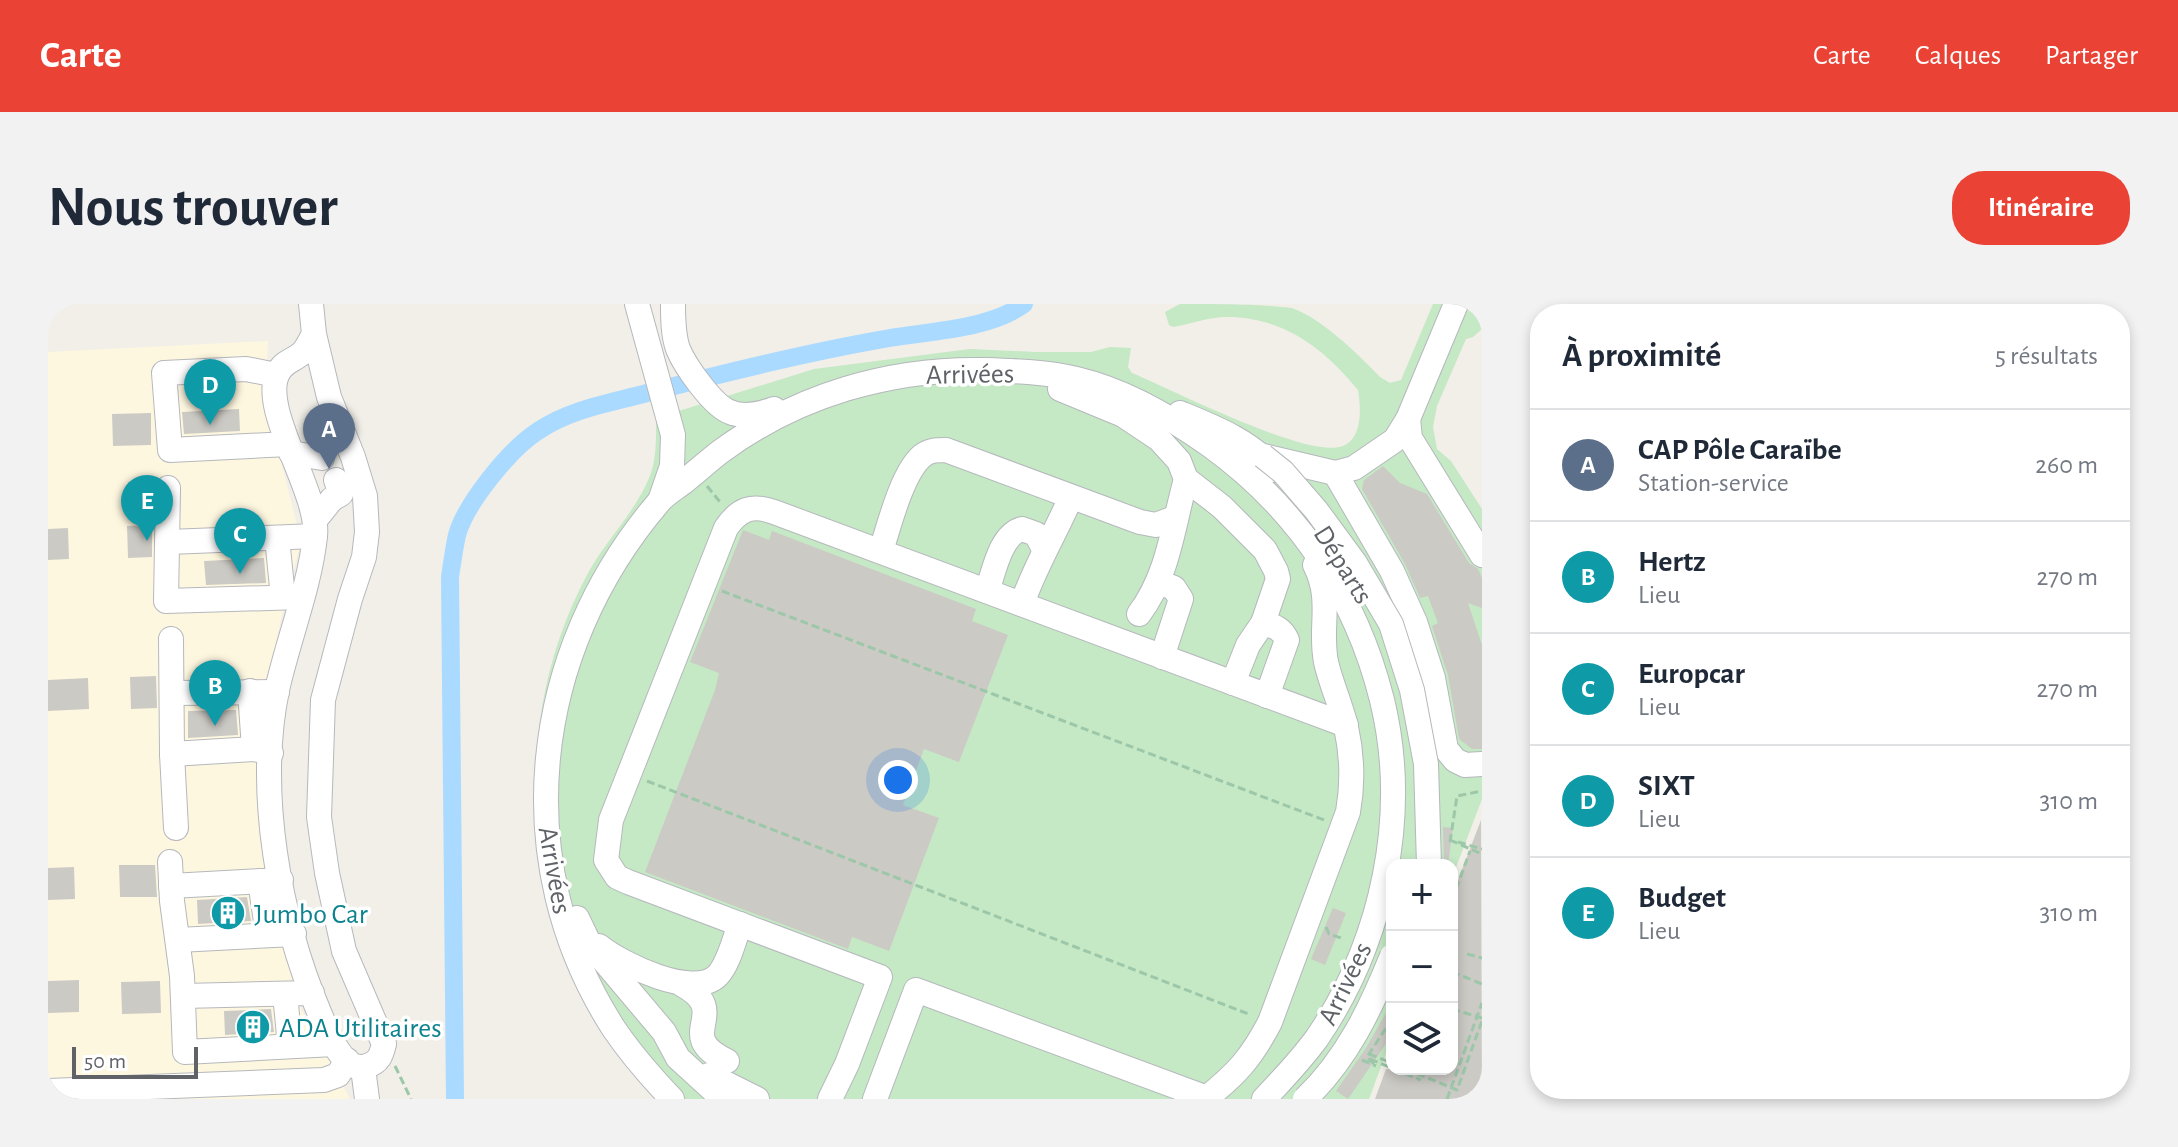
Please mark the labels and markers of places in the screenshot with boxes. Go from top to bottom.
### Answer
pin: D [184,359,236,425]
pin: A [303,403,355,469]
pin: E [121,475,173,541]
pin: C [214,508,266,574]
pin: B [189,660,241,726]
building icon: Jumbo Car [209,894,247,932]
place label: Jumbo Car [254,901,368,929]
building icon: ADA Utilitaires [234,1008,272,1046]
place label: ADA Utilitaires [279,1015,442,1043]

